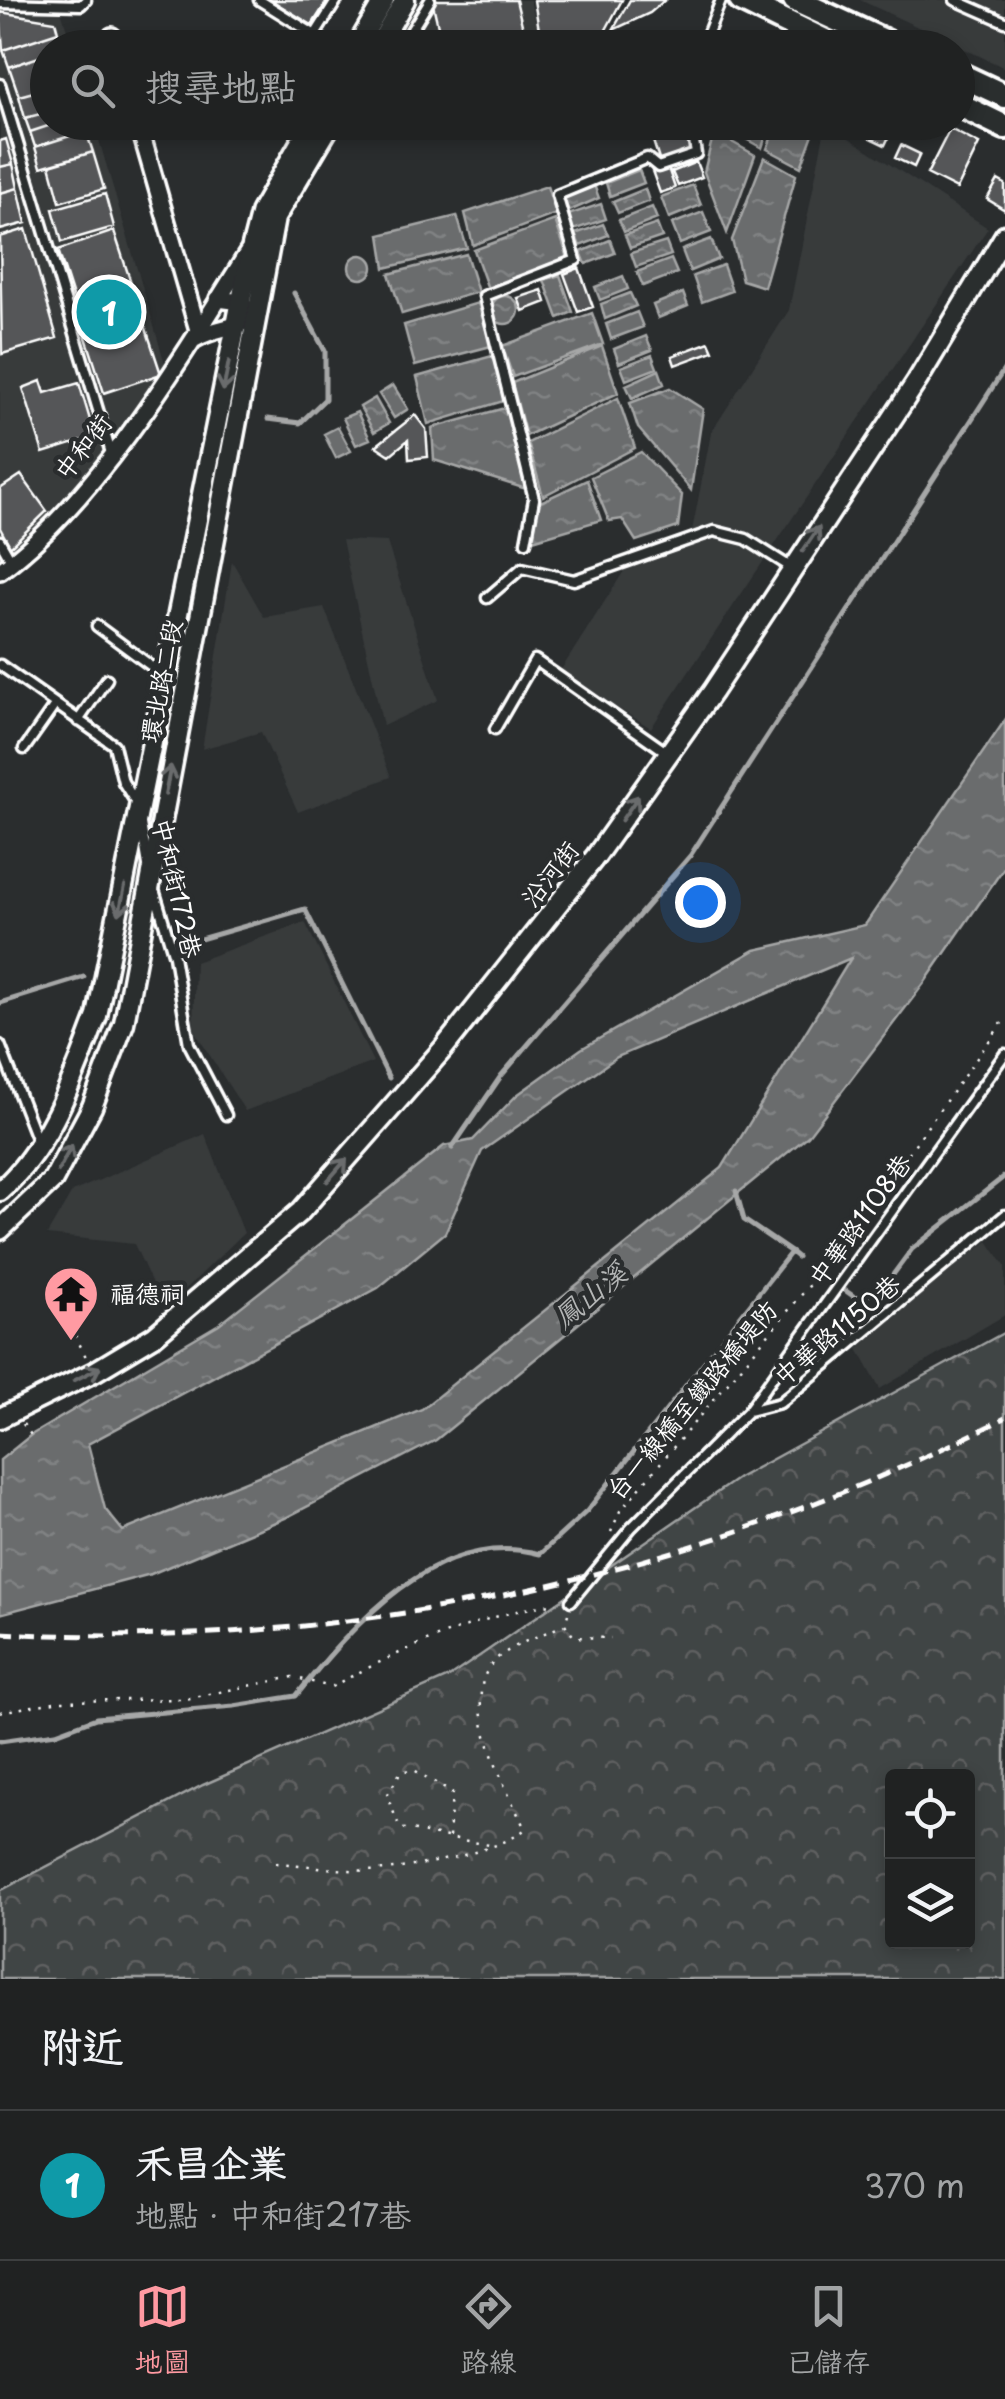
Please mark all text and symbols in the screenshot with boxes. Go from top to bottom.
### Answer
search box [30,30,975,140]
text: 搜尋地點 [145,57,297,114]
icon: search [65,58,120,113]
pin: 1 [76,274,142,350]
one-way arrow [216,359,235,391]
street label: 中和街 [44,405,120,488]
one-way arrow [801,526,822,554]
street label: 環北路二段 [129,616,191,746]
one-way arrow [159,764,178,796]
one-way arrow [619,795,640,823]
street label: 中和街172巷 [143,814,212,961]
street label: 沿河街 [511,832,587,915]
your location [675,877,726,928]
one-way arrow [111,883,130,915]
one-way arrow [55,1144,75,1173]
street label: 中華路1108巷 [798,1146,920,1293]
one-way arrow [326,1158,349,1183]
water label: 鳳山溪 [542,1249,637,1338]
temple icon: 福德祠 [41,1264,101,1343]
street label: 中華路1150巷 [765,1265,908,1394]
place label: 福德祠 [110,1274,185,1312]
street label: 台一線橋至鐵路橋堤防 [596,1291,786,1507]
one-way arrow [72,1364,102,1383]
map controls [885,1769,975,1949]
button: locate [885,1769,975,1859]
button: layers [885,1859,975,1949]
text: 附近 [40,2013,124,2076]
text: 禾昌企業 [135,2133,287,2190]
text: 1 [65,2161,80,2209]
text: 370 m [864,2161,965,2209]
text: 地點 · 中和街217巷 [135,2190,411,2238]
tab: 地圖 [135,2279,191,2382]
tab: 路線 [460,2279,516,2382]
tab: 已儲存 [786,2279,870,2382]

